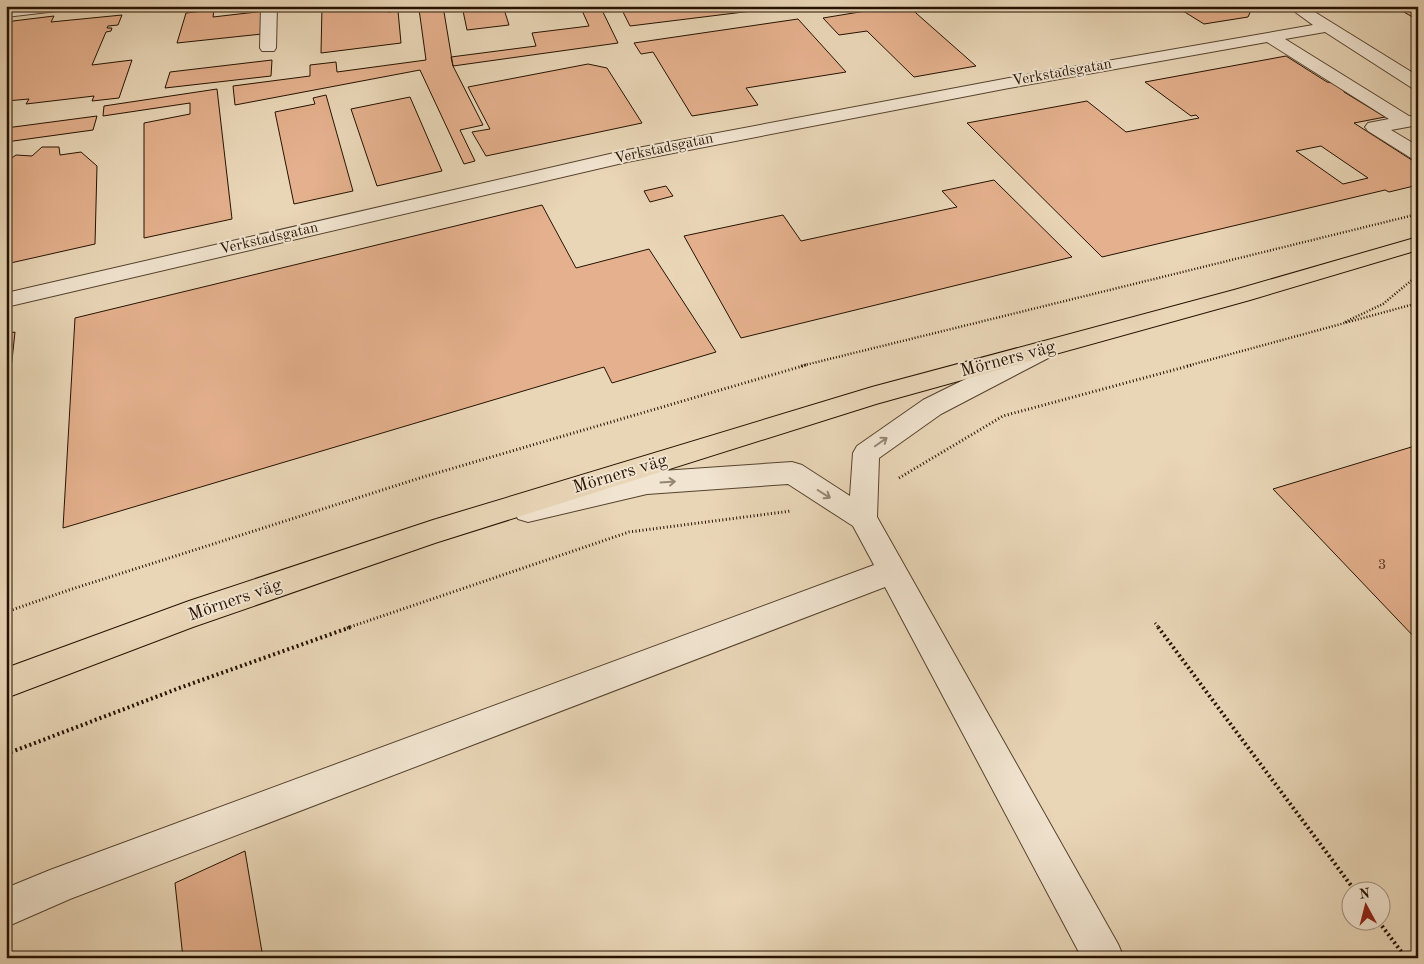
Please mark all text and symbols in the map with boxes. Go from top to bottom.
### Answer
street label: Verkstadsgatan [1011,57,1113,89]
street label: Verkstadsgatan [613,131,715,167]
street label: Verkstadsgatan [218,220,320,258]
street label: Mörners väg [958,338,1058,380]
one-way arrow [874,437,888,447]
street label: Mörners väg [571,451,670,497]
one-way arrow [660,477,676,486]
one-way arrow [817,489,831,499]
house number: 3 [1378,558,1386,573]
street label: Mörners väg [186,575,284,624]
north arrow [1342,882,1392,932]
text: N [1358,886,1371,902]

